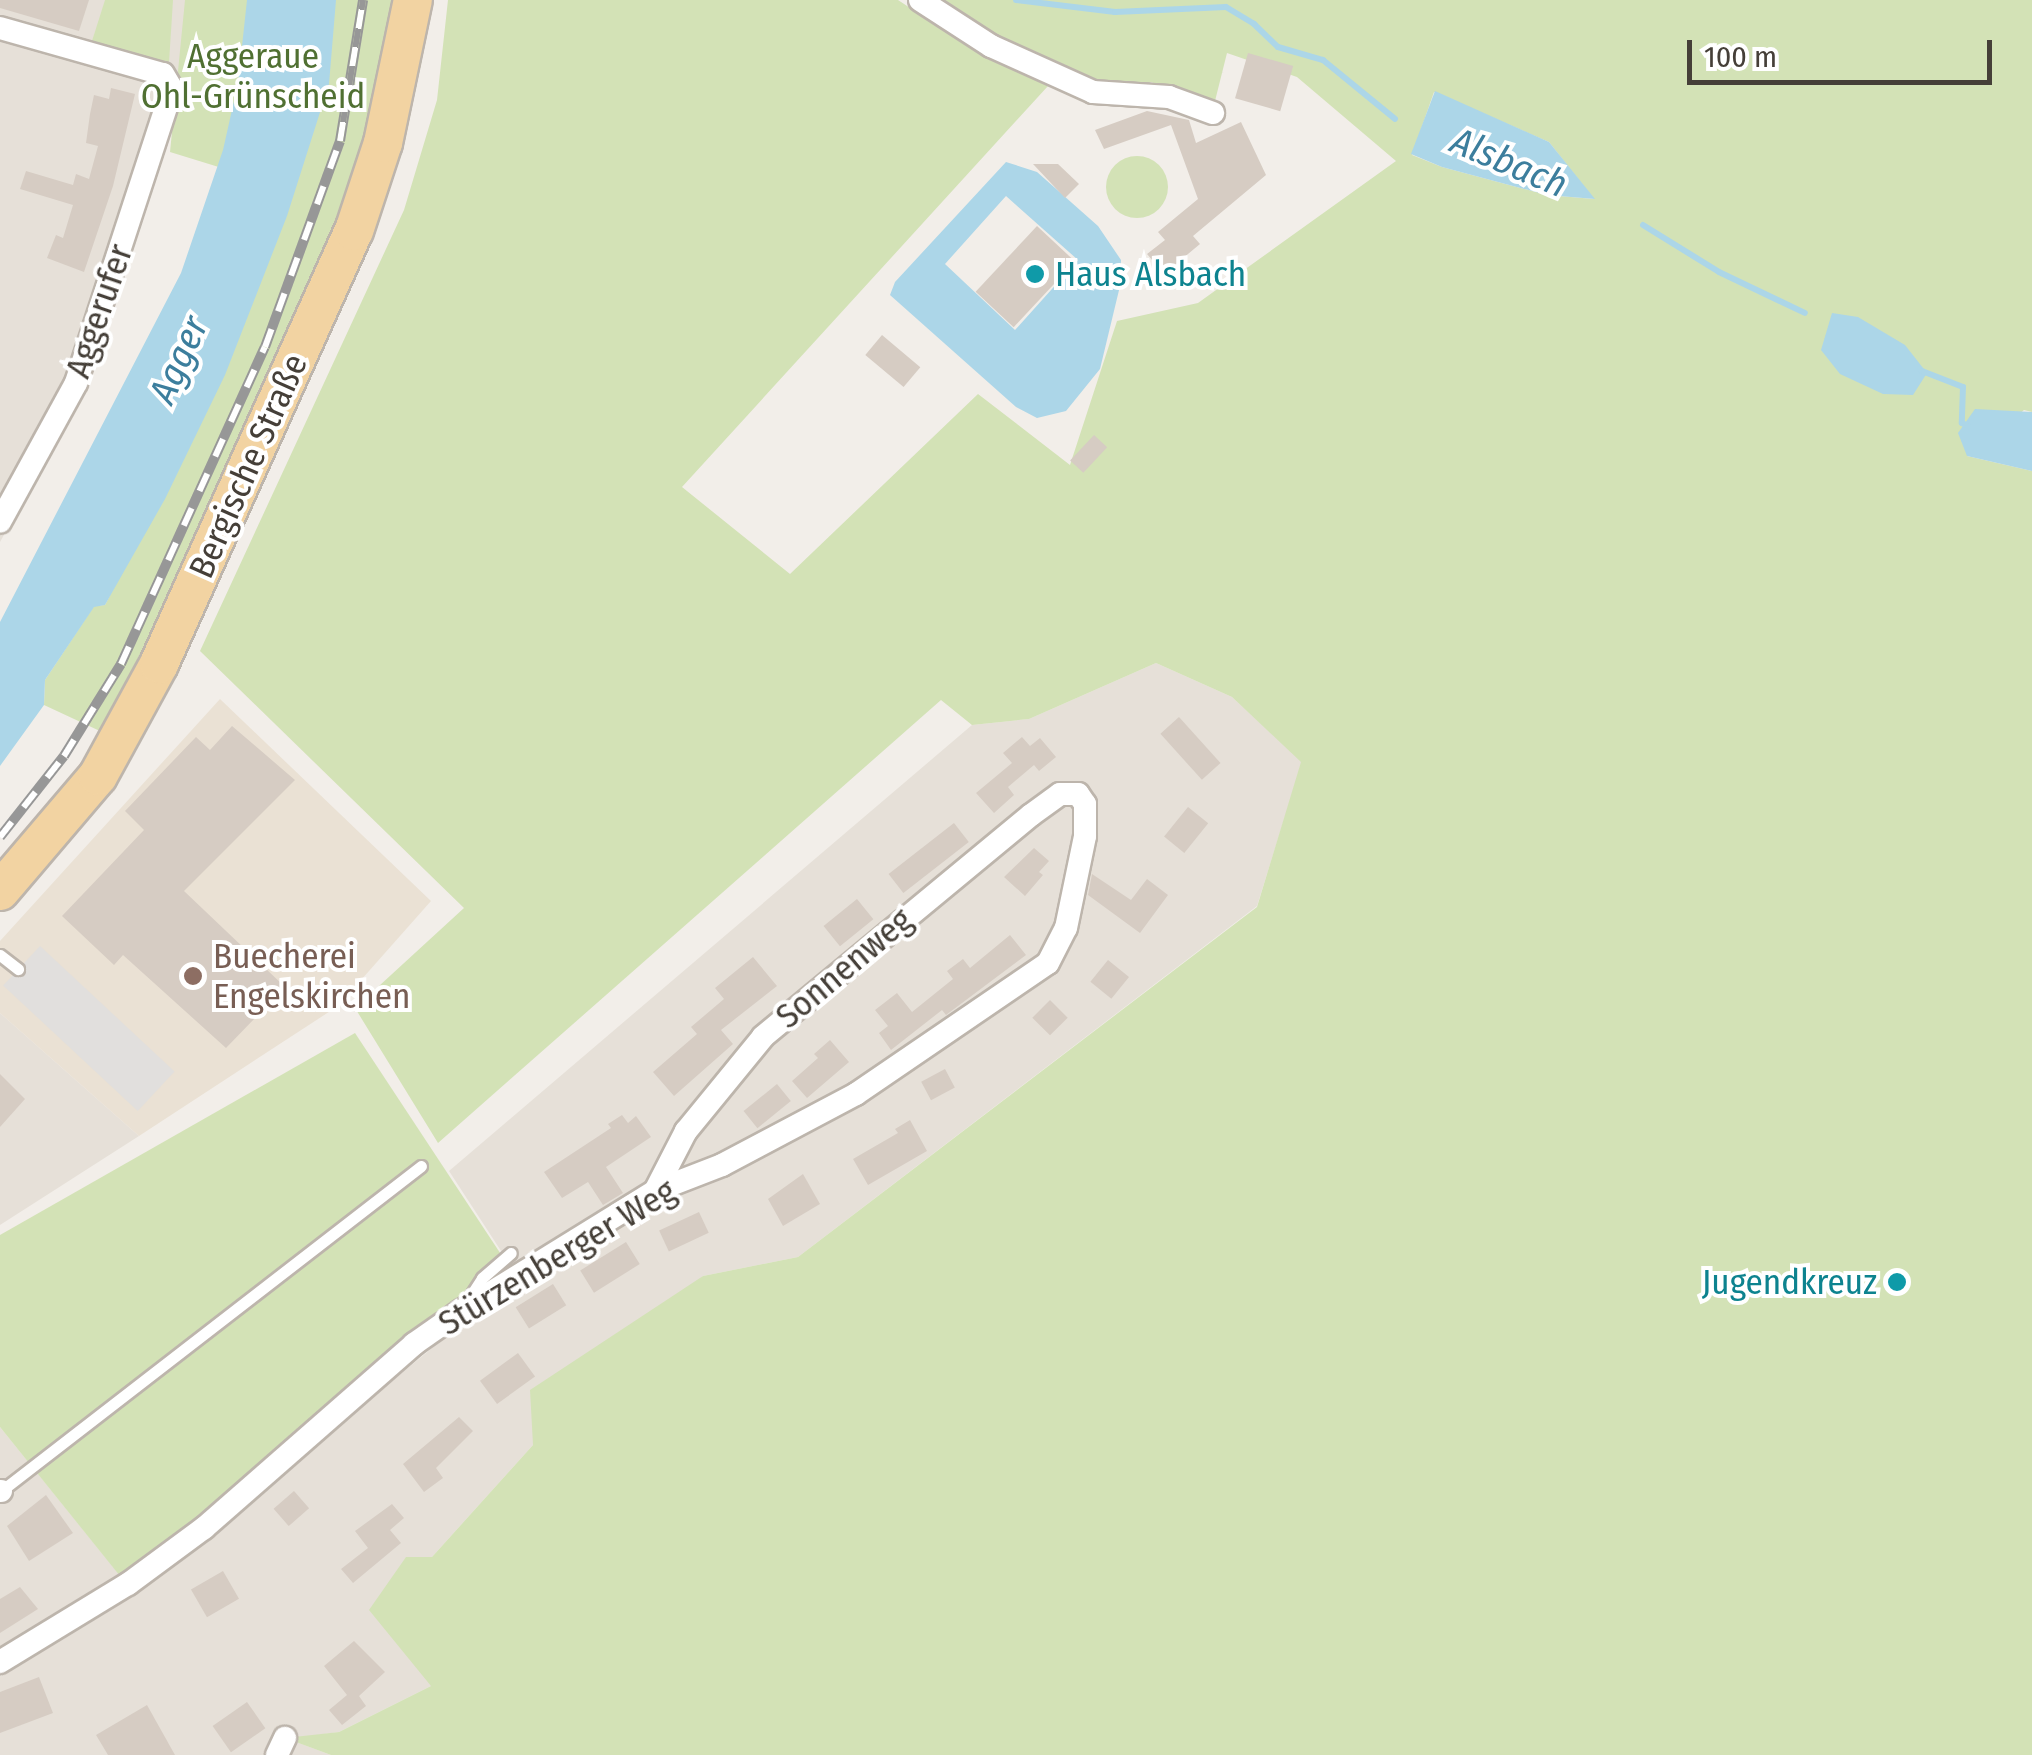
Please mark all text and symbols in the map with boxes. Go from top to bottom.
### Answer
scale bar [1692,20,1997,82]
park label: Aggeraue Ohl-Grünscheid [141,35,365,117]
text: 100 m [1704,39,1777,75]
water label: Alsbach [1444,118,1574,208]
street label: Aggerufer [57,239,141,383]
place label: Haus Alsbach [1055,253,1246,295]
marker: Haus Alsbach [1024,263,1046,285]
water label: Agger [140,309,218,411]
street label: Bergische Straße [180,348,316,584]
street label: Sonnenweg [767,899,921,1037]
place label: Buecherei Engelskirchen [213,935,410,1017]
marker: Buecherei Engelskirchen [182,965,204,987]
street label: Stürzenberger Weg [431,1170,683,1344]
place label: Jugendkreuz [1702,1261,1877,1303]
marker: Jugendkreuz [1886,1271,1908,1293]

